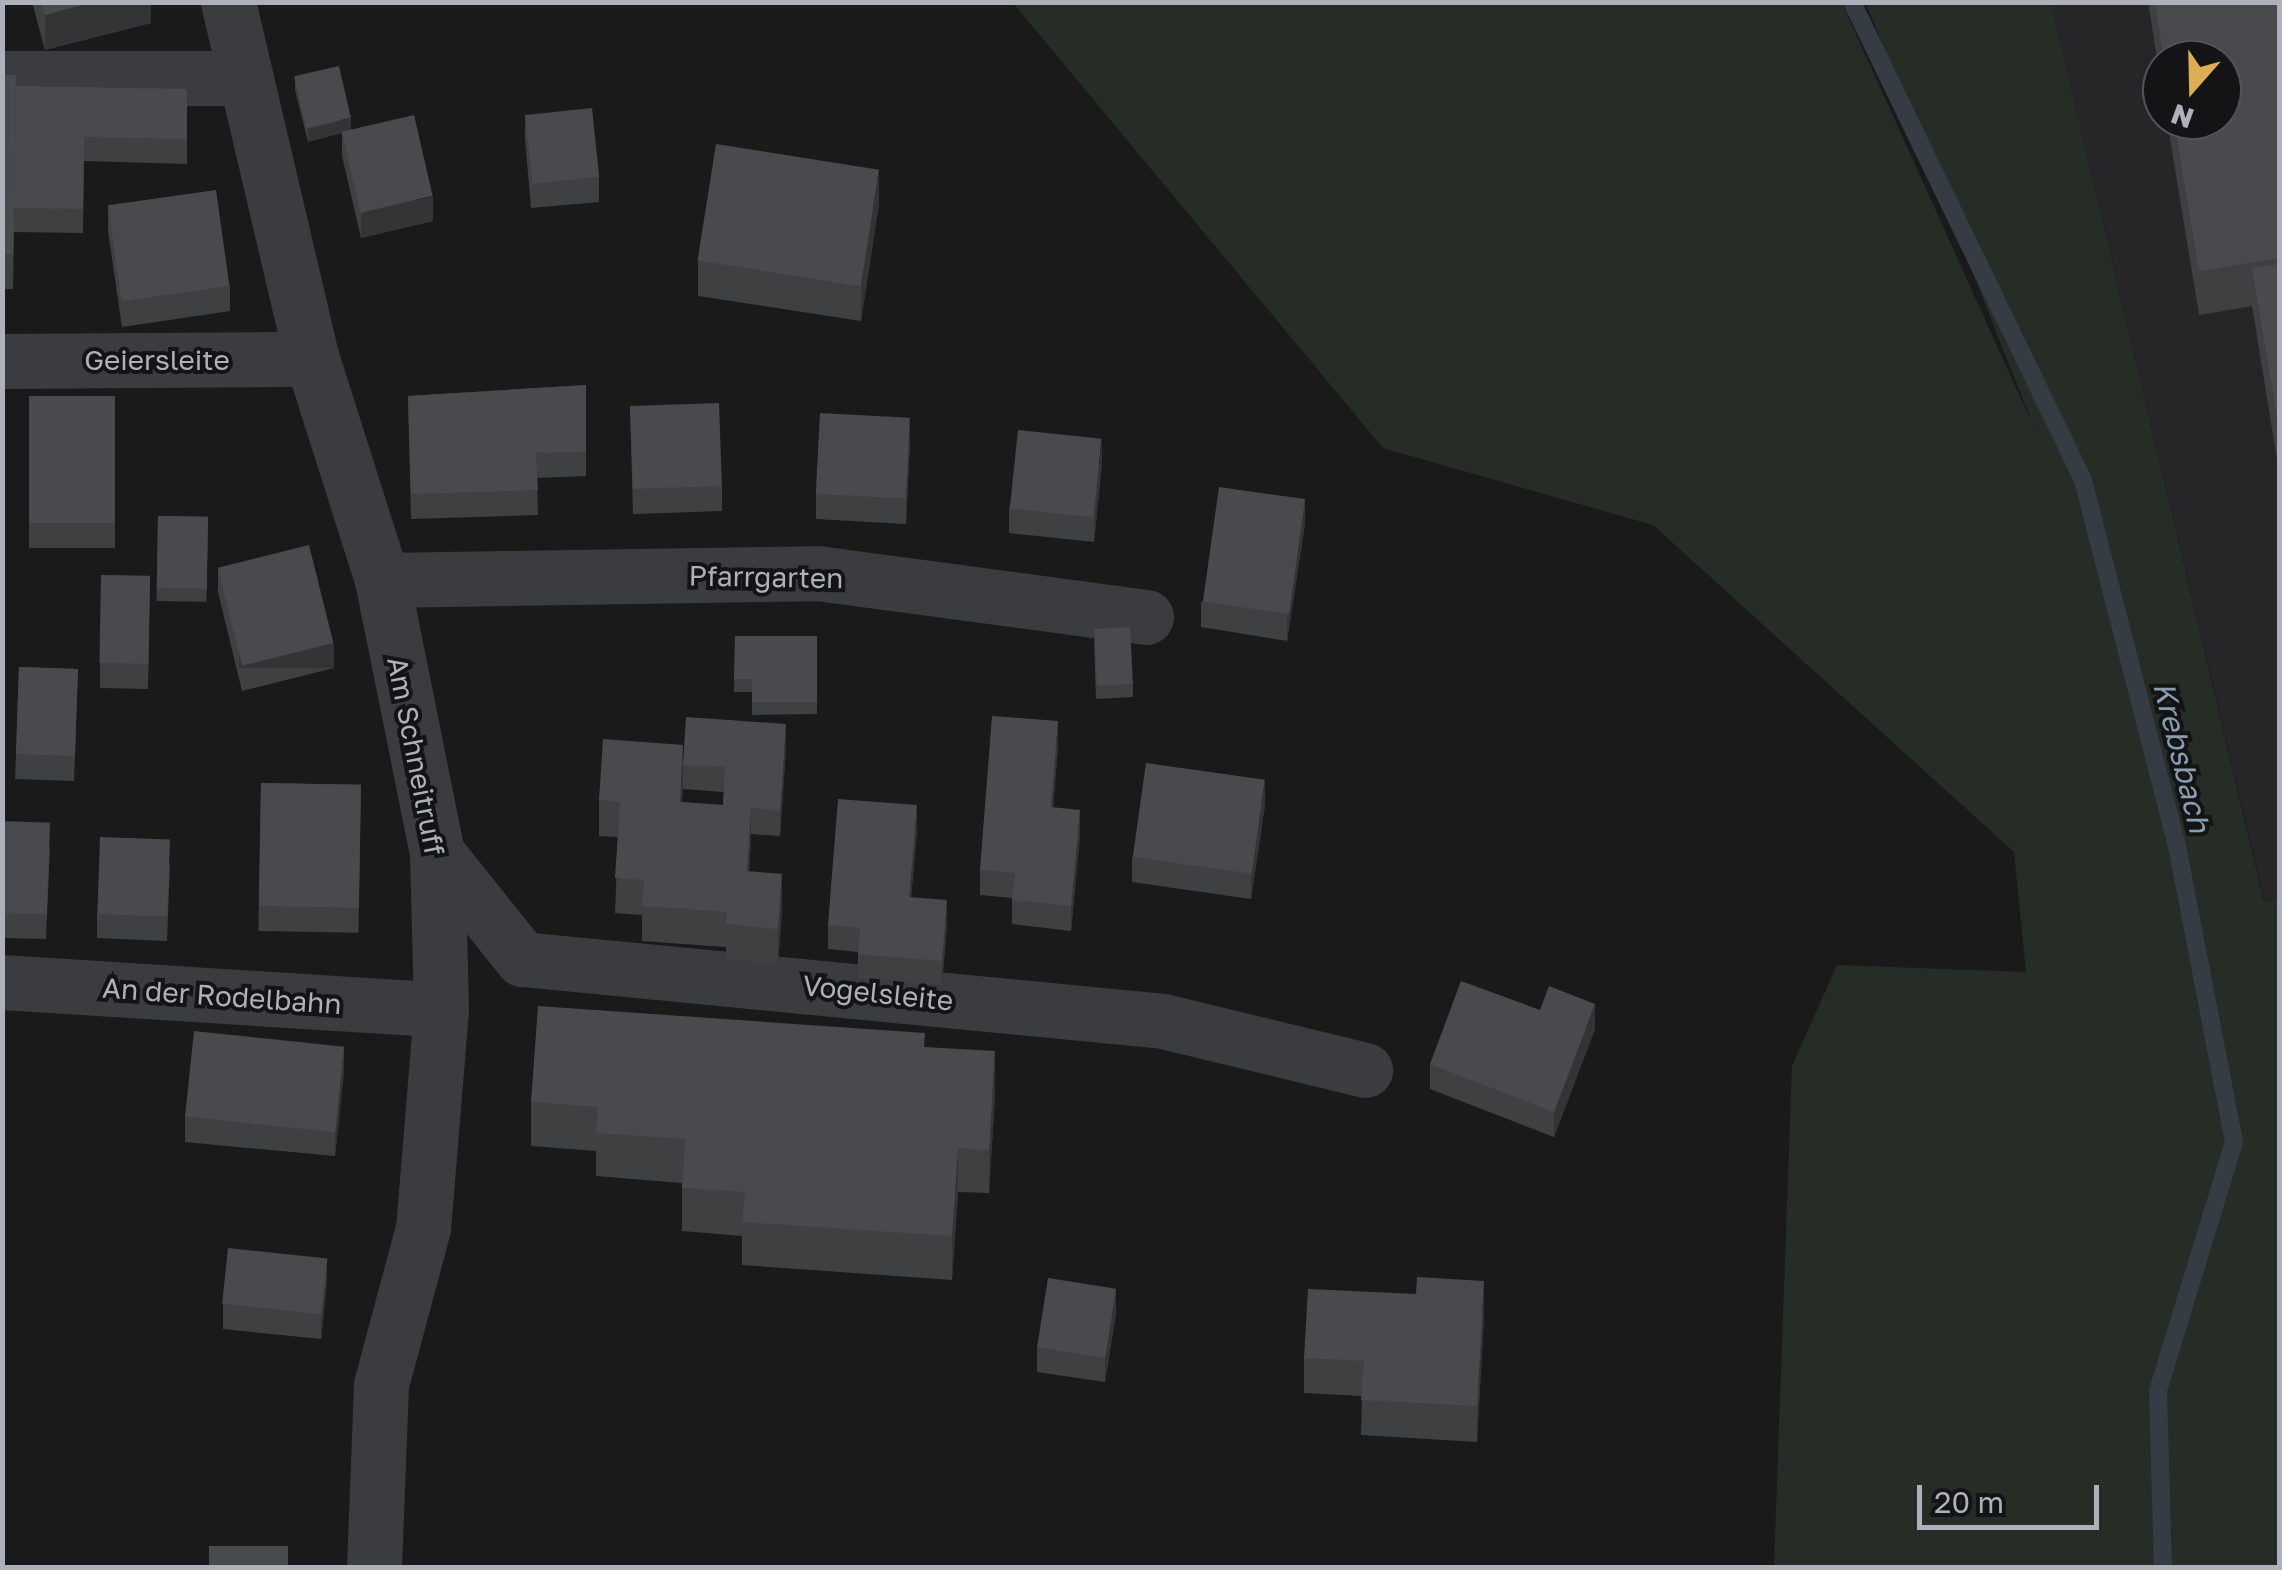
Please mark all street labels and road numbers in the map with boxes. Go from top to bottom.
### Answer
street label: Geiersleite [84,343,230,377]
street label: Pfarrgarten [688,559,844,595]
street label: Am Schneitruff [380,654,452,858]
street label: Vogelsleite [801,968,955,1018]
street label: An der Rodelbahn [101,971,343,1021]

